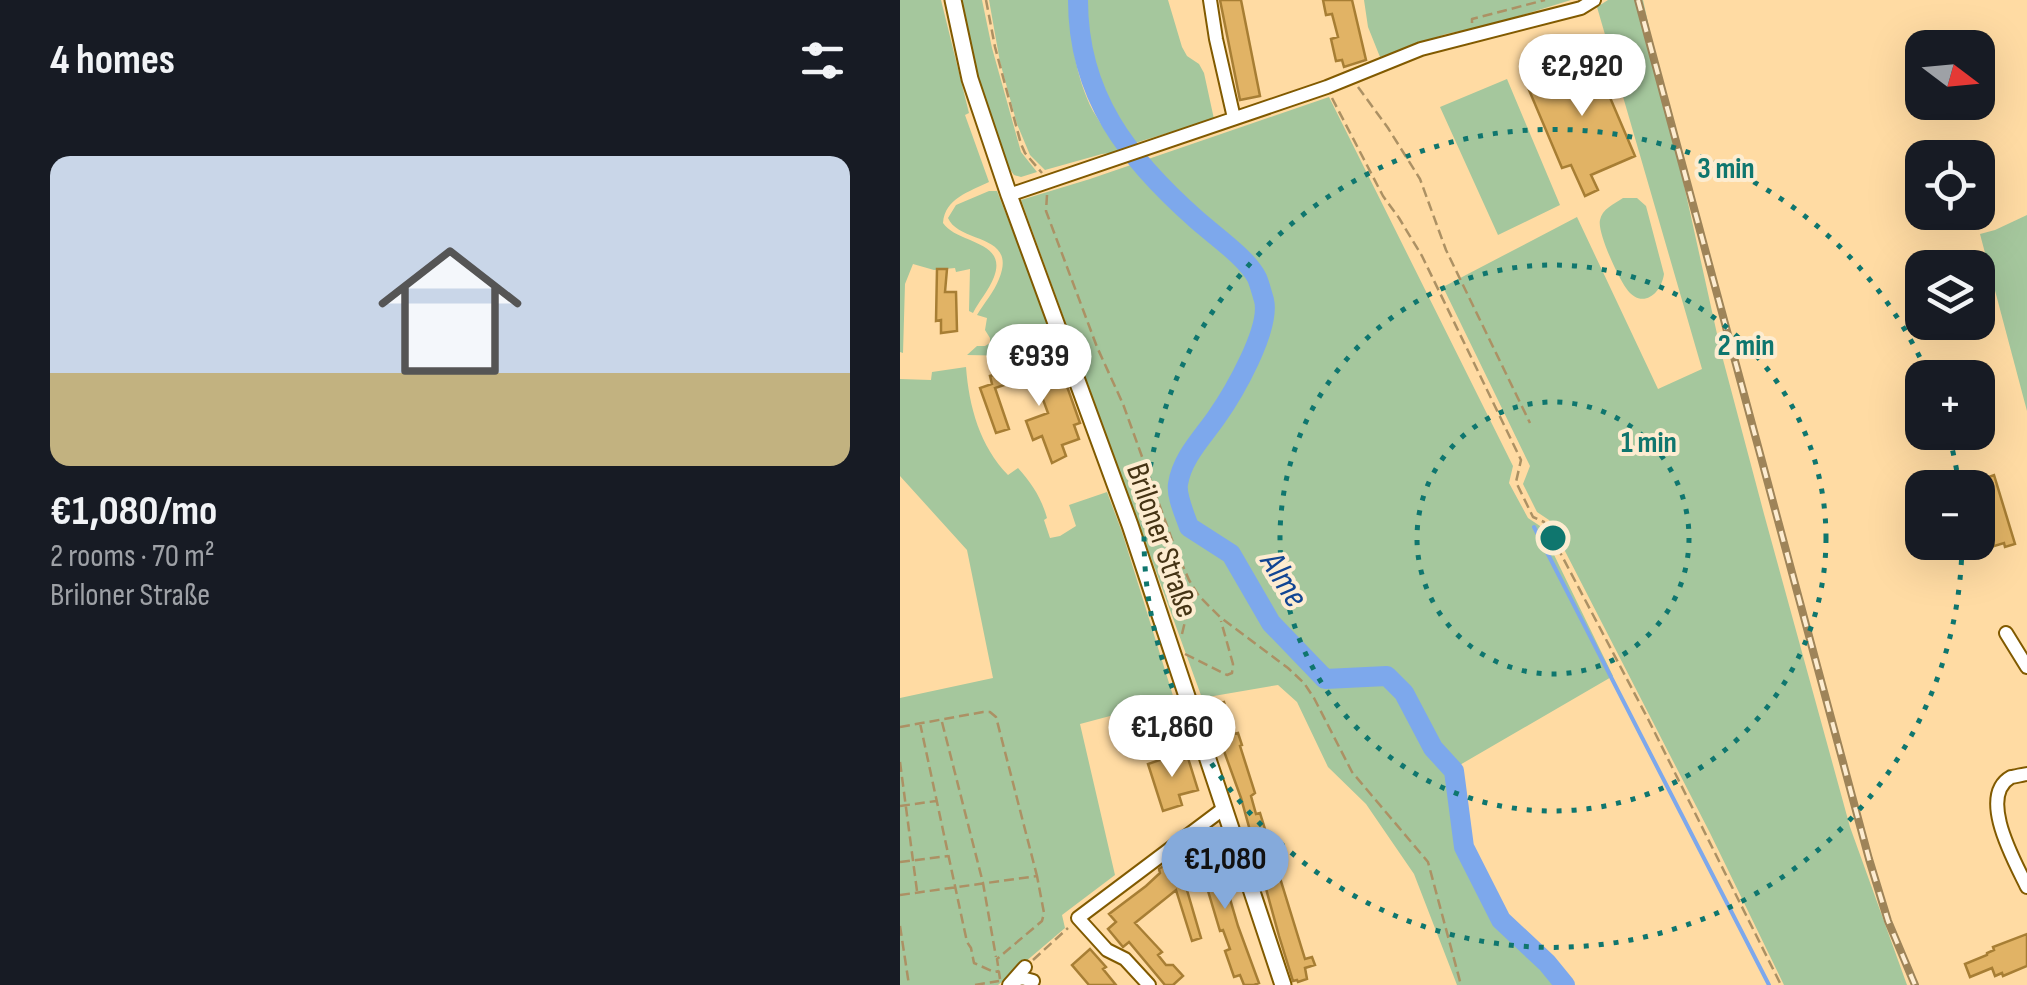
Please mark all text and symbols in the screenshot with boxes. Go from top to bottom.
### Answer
north arrow [1905,30,1995,120]
map controls [1905,30,1995,560]
icon: filters [795,33,850,88]
pin: €2,920 [1501,34,1663,119]
text: 4 homes [50,35,175,86]
text: €2,920 [1541,47,1623,86]
button: locate [1905,140,1995,230]
text: 3 min [1697,151,1755,187]
icon: home [360,221,540,401]
button: layers [1905,250,1995,340]
pin: €939 [980,324,1098,409]
text: 2 min [1717,328,1775,364]
text: €939 [1008,337,1070,376]
button: + [1905,360,1995,450]
text: 1 min [1621,425,1677,461]
street label: Briloner Straße [1117,458,1206,623]
button: − [1905,470,1995,560]
text: €1,080/mo [50,486,217,537]
centre of rings [1535,520,1571,556]
text: 2 rooms · 70 m² [50,537,215,576]
water label: Alme [1249,542,1317,616]
text: Briloner Straße [50,576,210,615]
pin: €1,860 [1091,695,1253,780]
text: €1,860 [1130,708,1214,747]
pin: €1,080 [1144,827,1306,912]
text: €1,080 [1184,840,1266,879]

